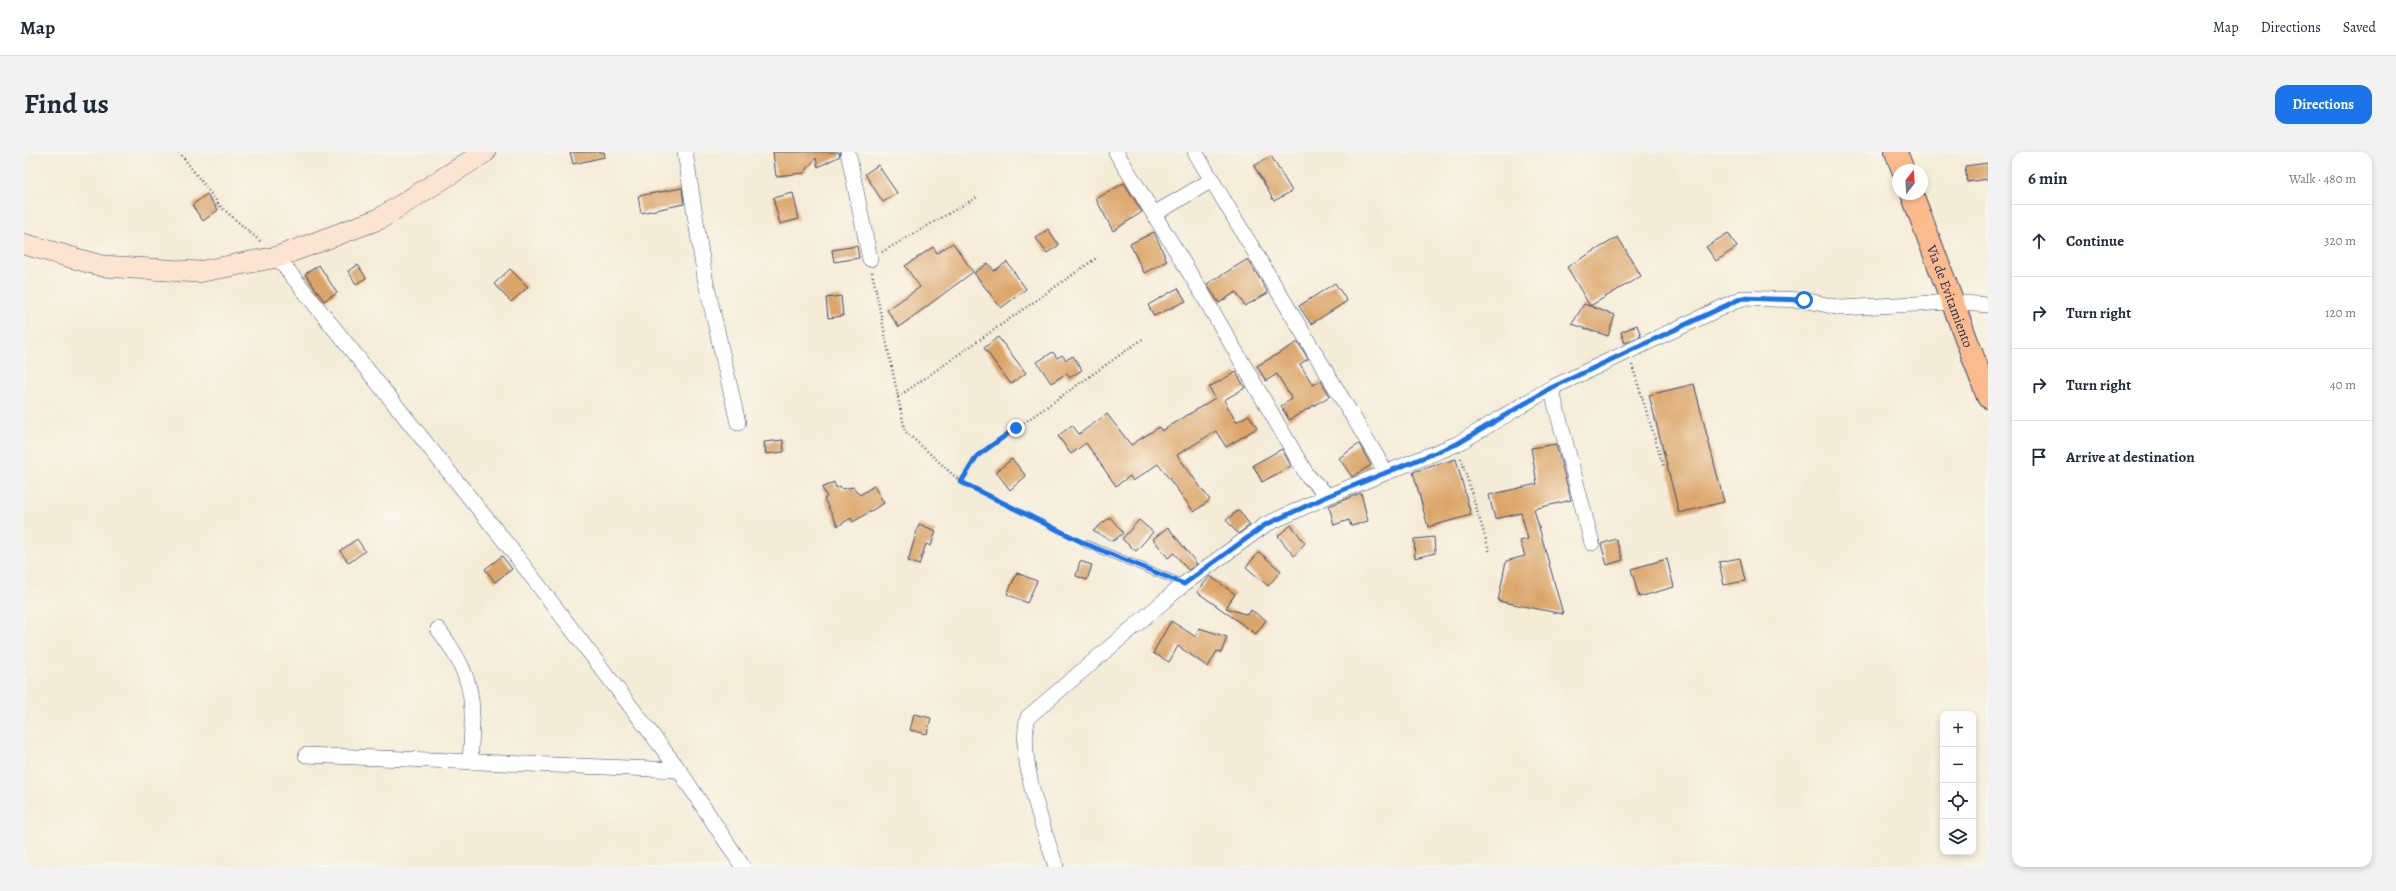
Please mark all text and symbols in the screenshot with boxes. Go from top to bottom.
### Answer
text: Map [20,15,55,41]
text: Map [2213,18,2239,37]
text: Directions [2261,18,2321,37]
text: Saved [2343,18,2376,37]
text: Find us [24,85,109,123]
button: Directions [2275,85,2372,124]
north arrow [1892,164,1928,200]
text: 6 min [2028,167,2068,190]
text: Walk · 480 m [2289,170,2356,187]
icon: ahead [2028,230,2050,252]
text: Continue [2066,231,2124,251]
text: 320 m [2324,232,2356,249]
street label: Vía de Evitamiento [1922,241,1978,350]
route start [1795,291,1813,309]
icon: right [2028,302,2050,324]
text: Turn right [2066,303,2131,323]
text: 120 m [2325,304,2356,321]
icon: right [2028,374,2050,396]
text: Turn right [2066,375,2131,395]
text: 40 m [2330,376,2356,393]
route end [1007,419,1025,437]
icon: arrive [2028,446,2050,468]
text: Arrive at destination [2066,447,2195,467]
map controls [1940,711,1976,855]
button: + [1940,711,1976,747]
button: − [1940,747,1976,783]
button: locate [1940,783,1976,819]
button: layers [1940,819,1976,855]

